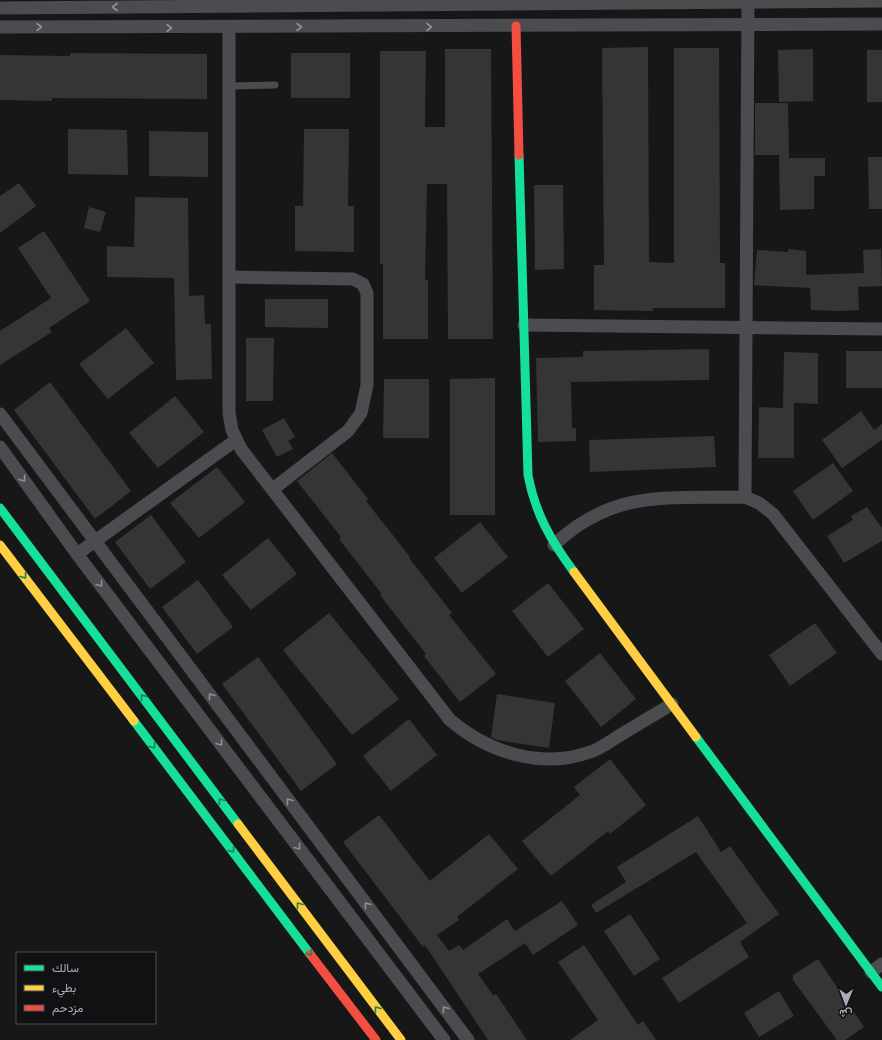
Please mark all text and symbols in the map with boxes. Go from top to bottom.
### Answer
one-way arrow [112,3,118,11]
one-way arrow [36,23,42,31]
one-way arrow [296,23,302,31]
one-way arrow [426,23,432,31]
one-way arrow [166,24,172,32]
one-way arrow [18,474,25,481]
one-way arrow [19,571,26,578]
one-way arrow [95,579,102,586]
one-way arrow [209,694,216,701]
one-way arrow [140,695,147,702]
one-way arrow [215,739,222,746]
one-way arrow [148,742,155,749]
one-way arrow [287,798,294,805]
one-way arrow [219,799,226,806]
one-way arrow [294,843,301,850]
one-way arrow [227,845,234,852]
one-way arrow [296,902,304,909]
one-way arrow [365,902,372,909]
one-way arrow [306,949,313,956]
legend [16,952,156,1024]
text: سالك [52,960,79,977]
text: بطيء [52,980,76,998]
north arrow [826,984,866,1024]
text: مزدحم [52,1000,83,1017]
one-way arrow [375,1006,382,1013]
one-way arrow [442,1006,449,1013]
text: ش [839,1006,853,1021]

